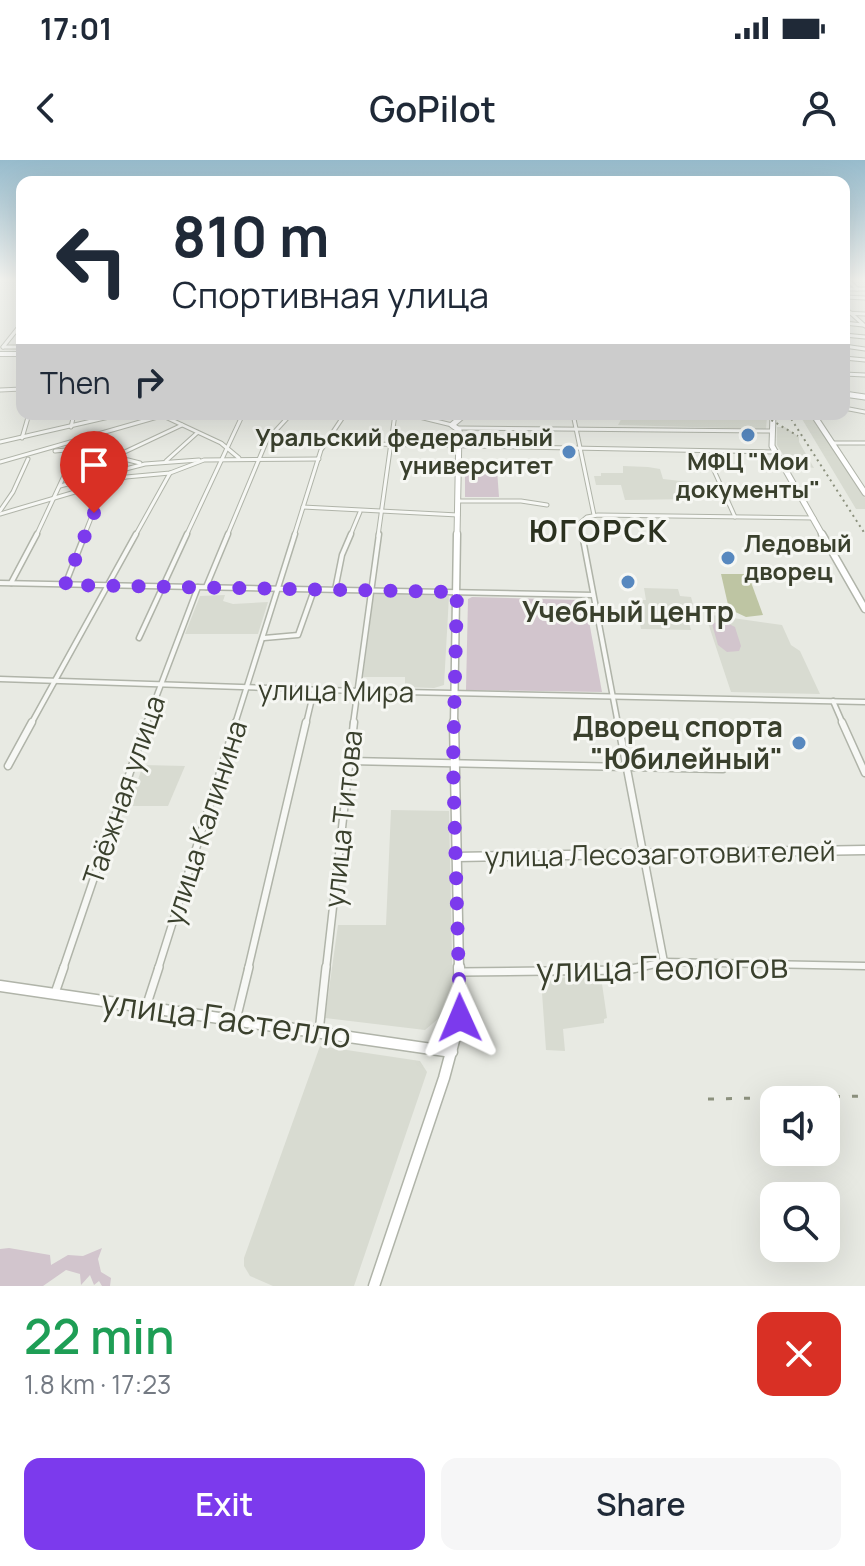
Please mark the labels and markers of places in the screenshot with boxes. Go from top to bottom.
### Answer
place label: Уральский федеральный университет [255,420,553,481]
marker: МФЦ "Мои документы" [739,426,757,444]
pin [60,431,128,513]
marker: Уральский федеральный университет [560,443,578,461]
place label: МФЦ "Мои документы" [676,444,820,505]
place label: Ледовый дворец [744,526,852,587]
marker: Ледовый дворец [719,549,737,567]
marker: Учебный центр [619,573,637,591]
place label: Учебный центр [522,592,734,630]
place label: Дворец спорта "Юбилейный" [573,707,783,777]
marker: Дворец спорта "Юбилейный" [790,734,808,752]

